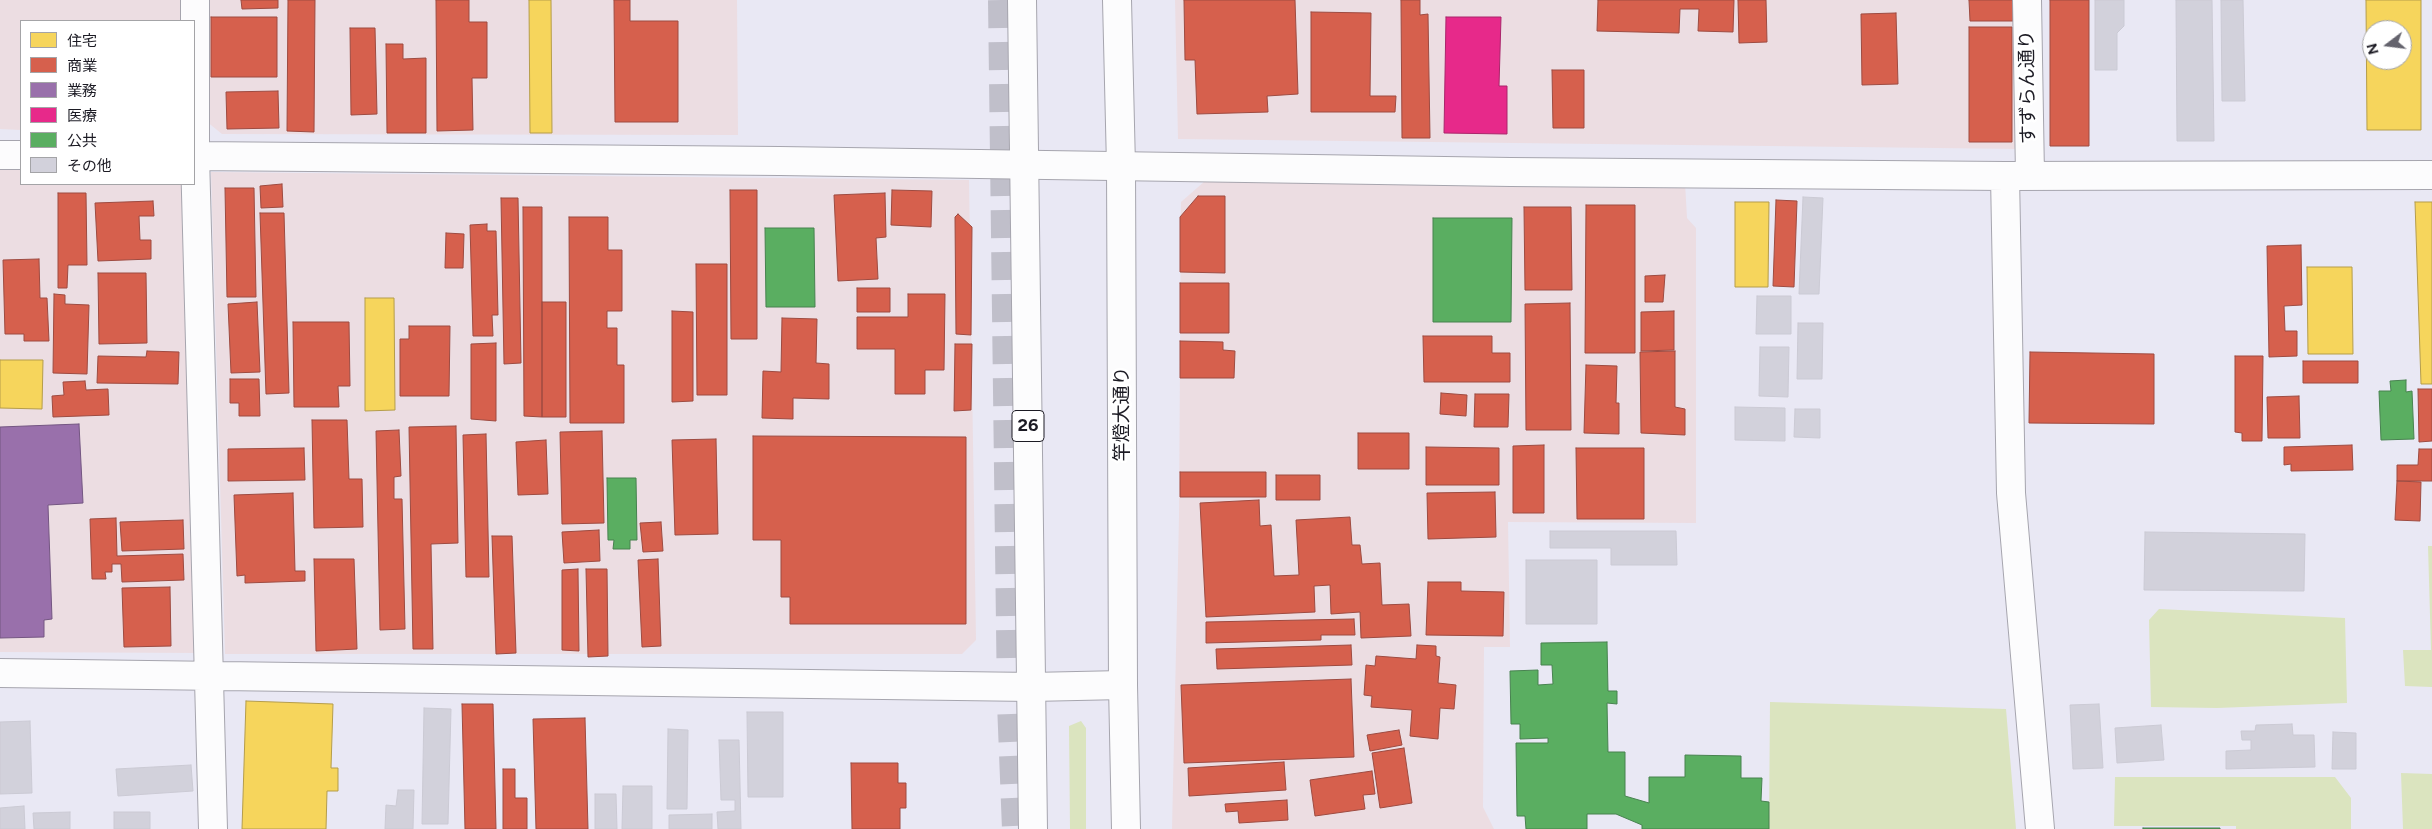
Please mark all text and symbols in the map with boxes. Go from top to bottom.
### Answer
legend [20,20,195,185]
north arrow [2362,20,2412,70]
street label: すずらん通り [2016,30,2040,144]
text: 住宅 [67,32,97,50]
text: N [2363,41,2383,56]
text: 商業 [67,57,97,75]
text: 業務 [67,82,97,100]
text: 医療 [67,107,97,125]
text: 公共 [67,132,97,150]
text: その他 [67,157,112,175]
street label: 竿燈大通り [1111,367,1133,461]
road number: 26 [1012,411,1044,442]

